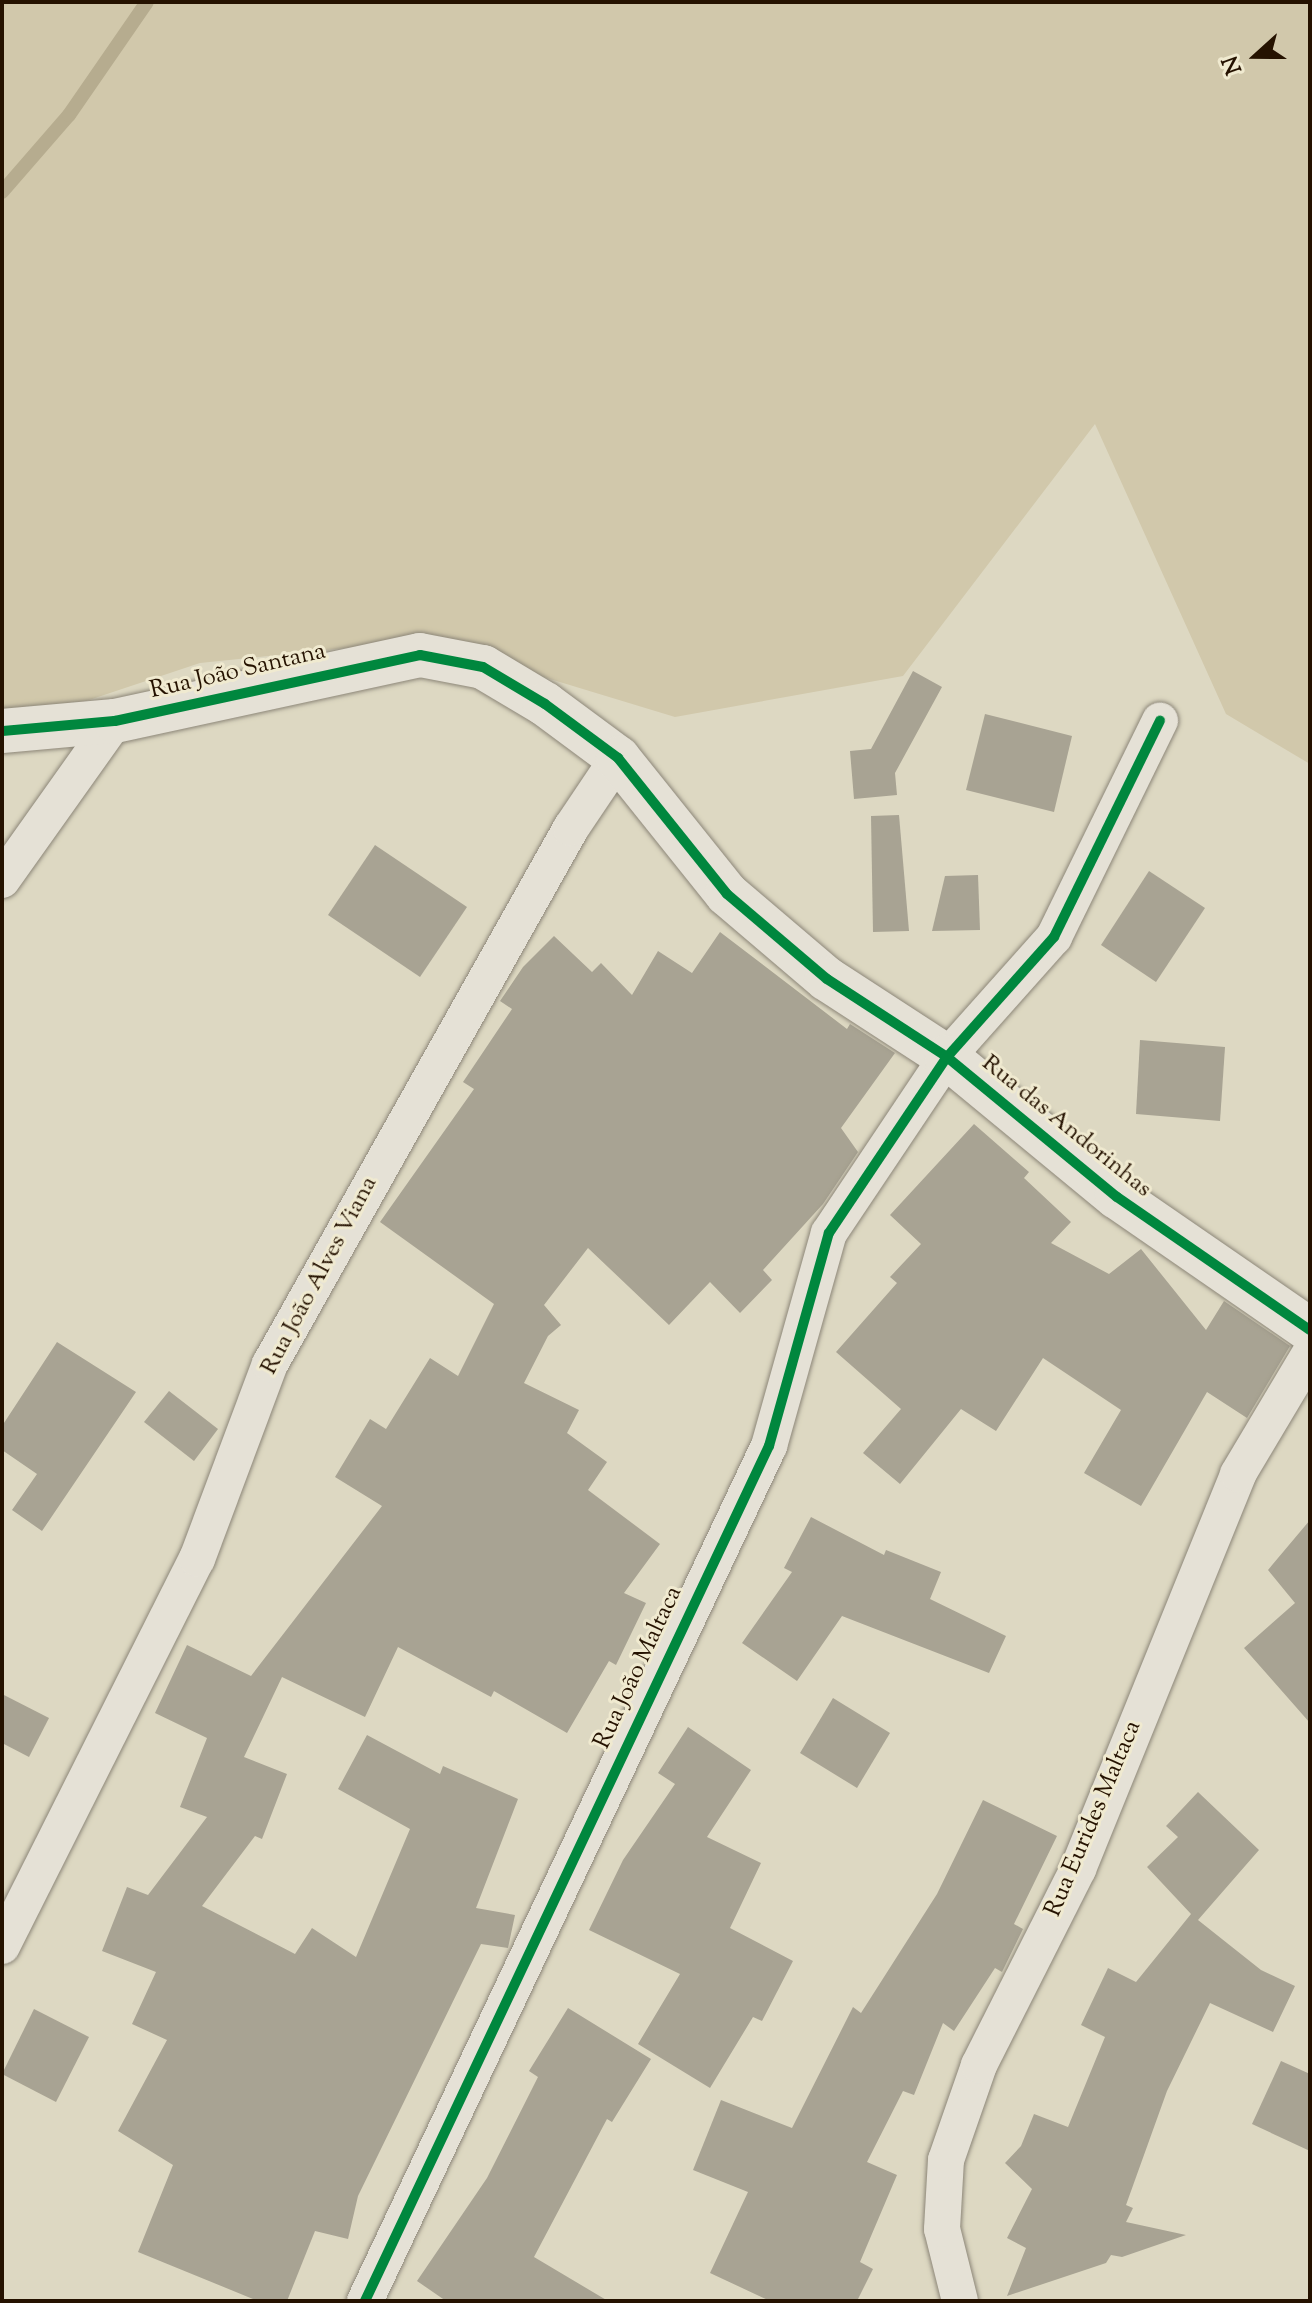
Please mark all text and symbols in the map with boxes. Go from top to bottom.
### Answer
north arrow [1216,16,1296,96]
text: N [1216,51,1252,79]
street label: Rua João Santana [147,638,329,706]
street label: Rua das Andorinhas [975,1050,1157,1204]
street label: Rua João Alves Viana [256,1172,384,1380]
street label: Rua João Maltaca [589,1582,689,1754]
street label: Rua Eurides Maltaca [1040,1717,1148,1921]

